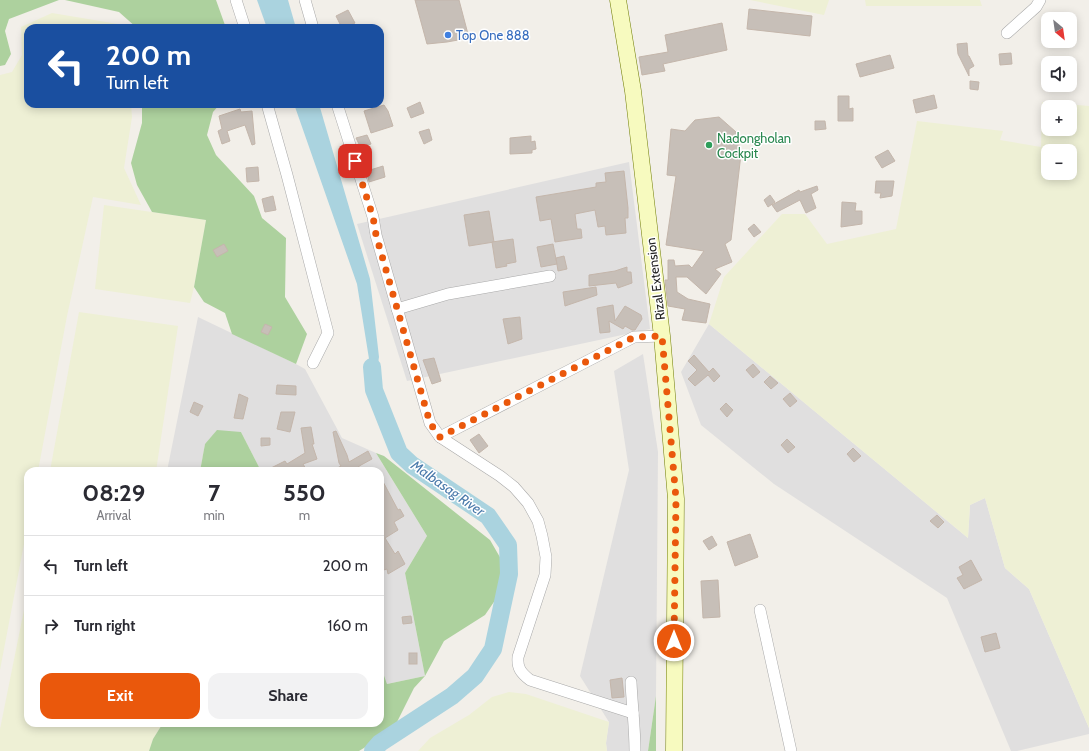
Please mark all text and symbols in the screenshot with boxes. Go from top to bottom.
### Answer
north arrow [1041,12,1077,48]
map controls [1041,12,1077,180]
place label: Top One 888 [456,27,530,43]
marker: Top One 888 [443,30,453,40]
text: 200 m [106,38,191,72]
icon: left [40,40,92,92]
button: sound [1041,56,1077,92]
text: Turn left [106,72,169,94]
button: + [1041,100,1077,136]
place label: Nadongholan Cockpit [717,130,791,161]
marker: Nadongholan Cockpit [704,140,714,150]
pin [338,144,372,178]
button: − [1041,144,1077,180]
icon: arrive [344,150,366,172]
street label: Rizal Extension [642,237,668,321]
water label: Malbasag River [407,455,489,520]
text: 08:29 [82,478,145,507]
text: 7 [208,478,220,507]
text: 550 [283,478,326,507]
text: Arrival [96,507,131,523]
text: min [203,507,225,523]
text: m [299,507,310,523]
icon: left [40,555,62,577]
text: Turn left [74,557,128,575]
text: 200 m [323,557,368,575]
icon: right [40,615,62,637]
text: Turn right [74,617,135,635]
text: 160 m [328,617,368,635]
position arrow [653,620,695,662]
button: Exit [40,673,200,719]
button: Share [208,673,368,719]

